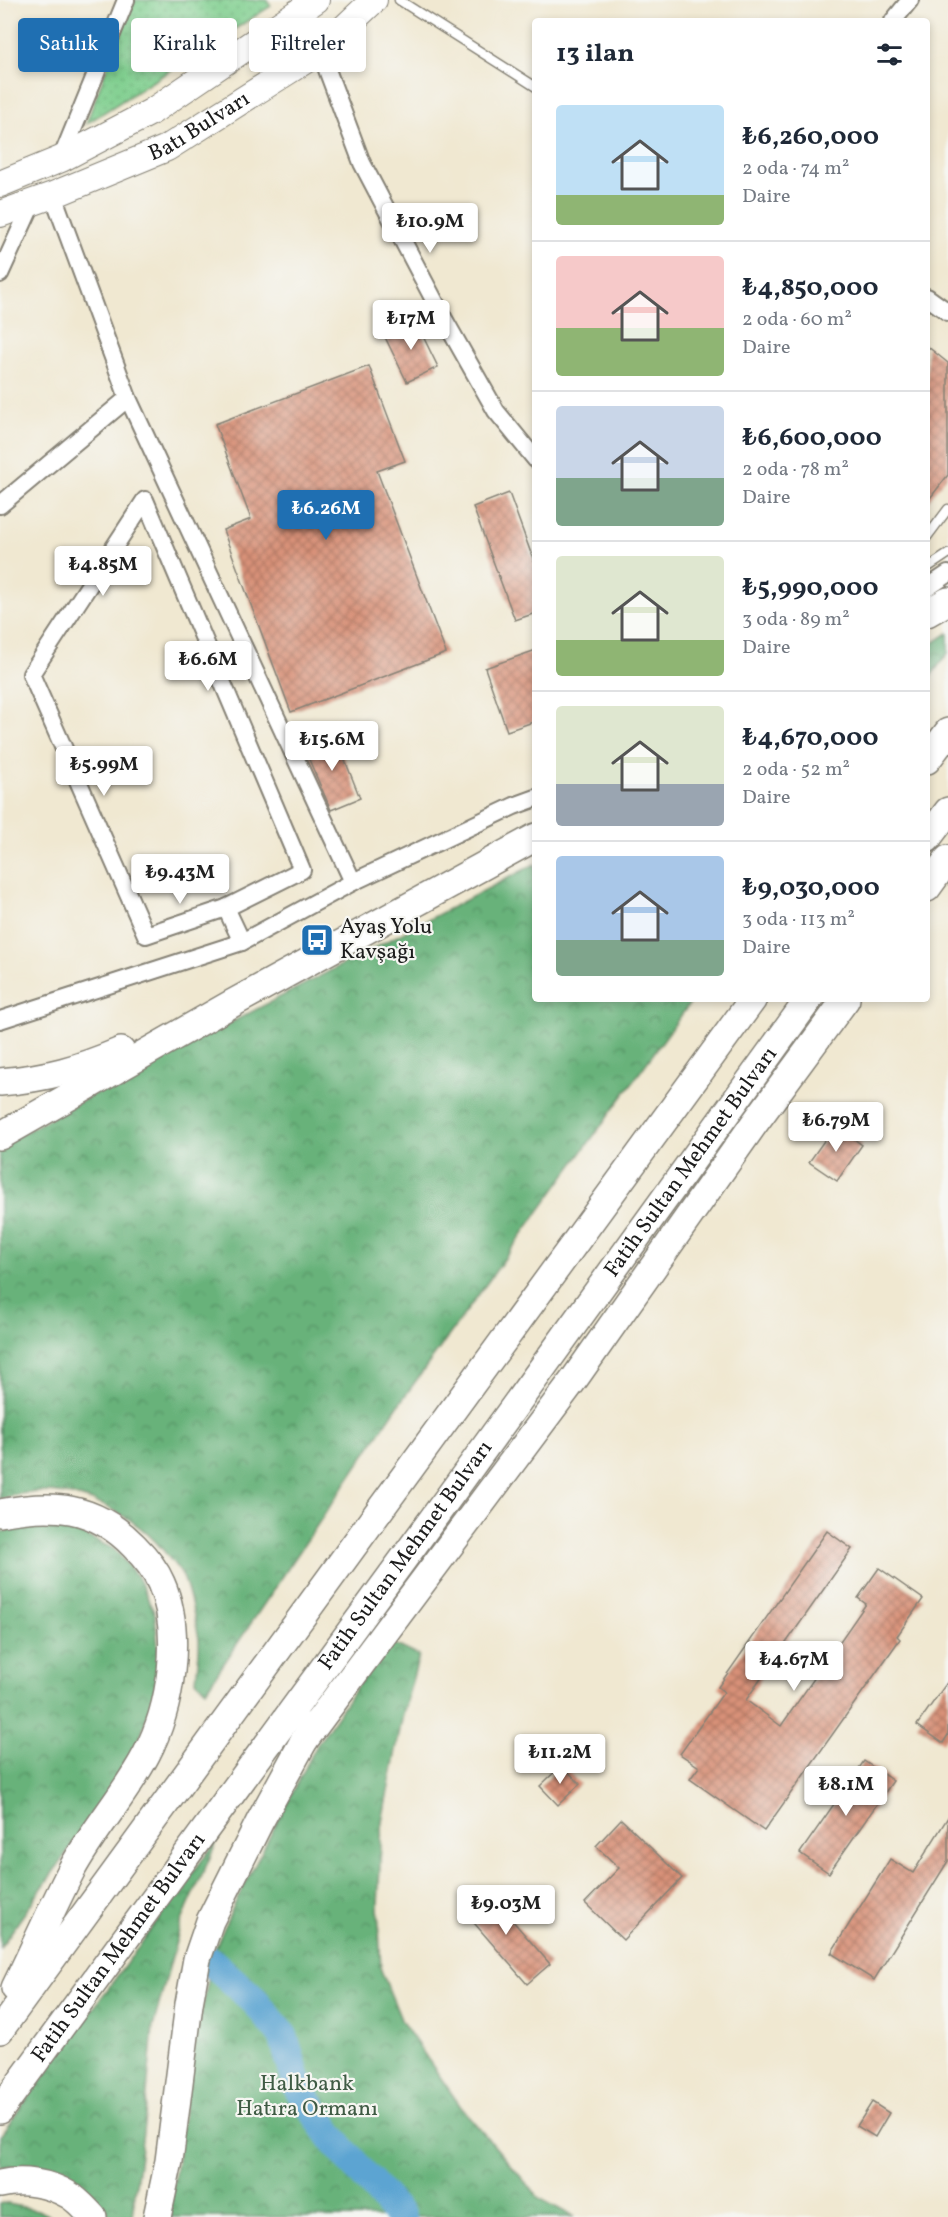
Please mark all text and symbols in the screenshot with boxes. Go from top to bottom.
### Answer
chip: Satılık [18,18,119,72]
chip: Kiralık [131,18,237,72]
chip: Filtreler [249,18,366,72]
text: 13 ilan [556,36,634,72]
icon: filters [873,38,906,71]
street label: Batı Bulvarı [144,84,256,169]
text: ₺6,260,000 [742,119,879,155]
icon: home [604,129,676,201]
text: 2 oda · 74 m² [742,155,849,183]
text: Daire [742,183,790,211]
pin: ₺10.9M [381,203,479,254]
text: ₺10.9M [396,208,464,236]
text: ₺4,850,000 [742,270,879,306]
icon: home [604,280,676,352]
pin: ₺17M [375,300,447,351]
text: ₺17M [387,305,435,333]
text: 2 oda · 60 m² [742,306,852,334]
text: Daire [742,334,790,362]
text: ₺6,600,000 [742,420,882,456]
icon: home [604,430,676,502]
text: 2 oda · 78 m² [742,456,849,484]
text: Daire [742,484,790,512]
pin: ₺6.26M [277,490,375,541]
text: ₺6.26M [291,495,361,523]
pin: ₺4.85M [54,546,152,597]
text: ₺4.85M [68,551,138,579]
text: ₺5,990,000 [742,570,879,606]
icon: home [604,580,676,652]
text: 3 oda · 89 m² [742,606,850,634]
text: Daire [742,634,790,662]
pin: ₺6.6M [166,641,250,692]
text: ₺6.6M [179,646,237,674]
text: ₺4,670,000 [742,720,879,756]
pin: ₺15.6M [283,721,381,772]
text: ₺15.6M [299,726,365,754]
icon: home [604,730,676,802]
pin: ₺5.99M [55,746,153,797]
text: ₺5.99M [70,751,138,779]
text: 2 oda · 52 m² [742,756,850,784]
text: Daire [742,784,790,812]
pin: ₺9.43M [131,854,229,905]
text: ₺9.43M [145,859,215,887]
text: ₺9,030,000 [742,870,880,906]
icon: home [604,880,676,952]
text: 3 oda · 113 m² [742,906,855,934]
place label: Ayaş Yolu Kavşağı [340,912,433,968]
bus stop icon: Ayaş Yolu Kavşağı [299,922,335,958]
text: Daire [742,934,790,962]
street label: Fatih Sultan Mehmet Bulvarı [597,1040,785,1284]
pin: ₺6.79M [787,1102,885,1153]
text: ₺6.79M [802,1107,870,1135]
street label: Fatih Sultan Mehmet Bulvarı [311,1434,500,1677]
pin: ₺4.67M [745,1641,843,1692]
text: ₺4.67M [759,1646,829,1674]
pin: ₺11.2M [511,1734,609,1785]
text: ₺11.2M [528,1739,592,1767]
pin: ₺8.1M [804,1766,888,1817]
text: ₺8.1M [818,1771,874,1799]
street label: Fatih Sultan Mehmet Bulvarı [24,1826,213,2069]
pin: ₺9.03M [457,1885,555,1936]
text: ₺9.03M [471,1890,541,1918]
park label: Halkbank Hatıra Ormanı [236,2069,378,2125]

